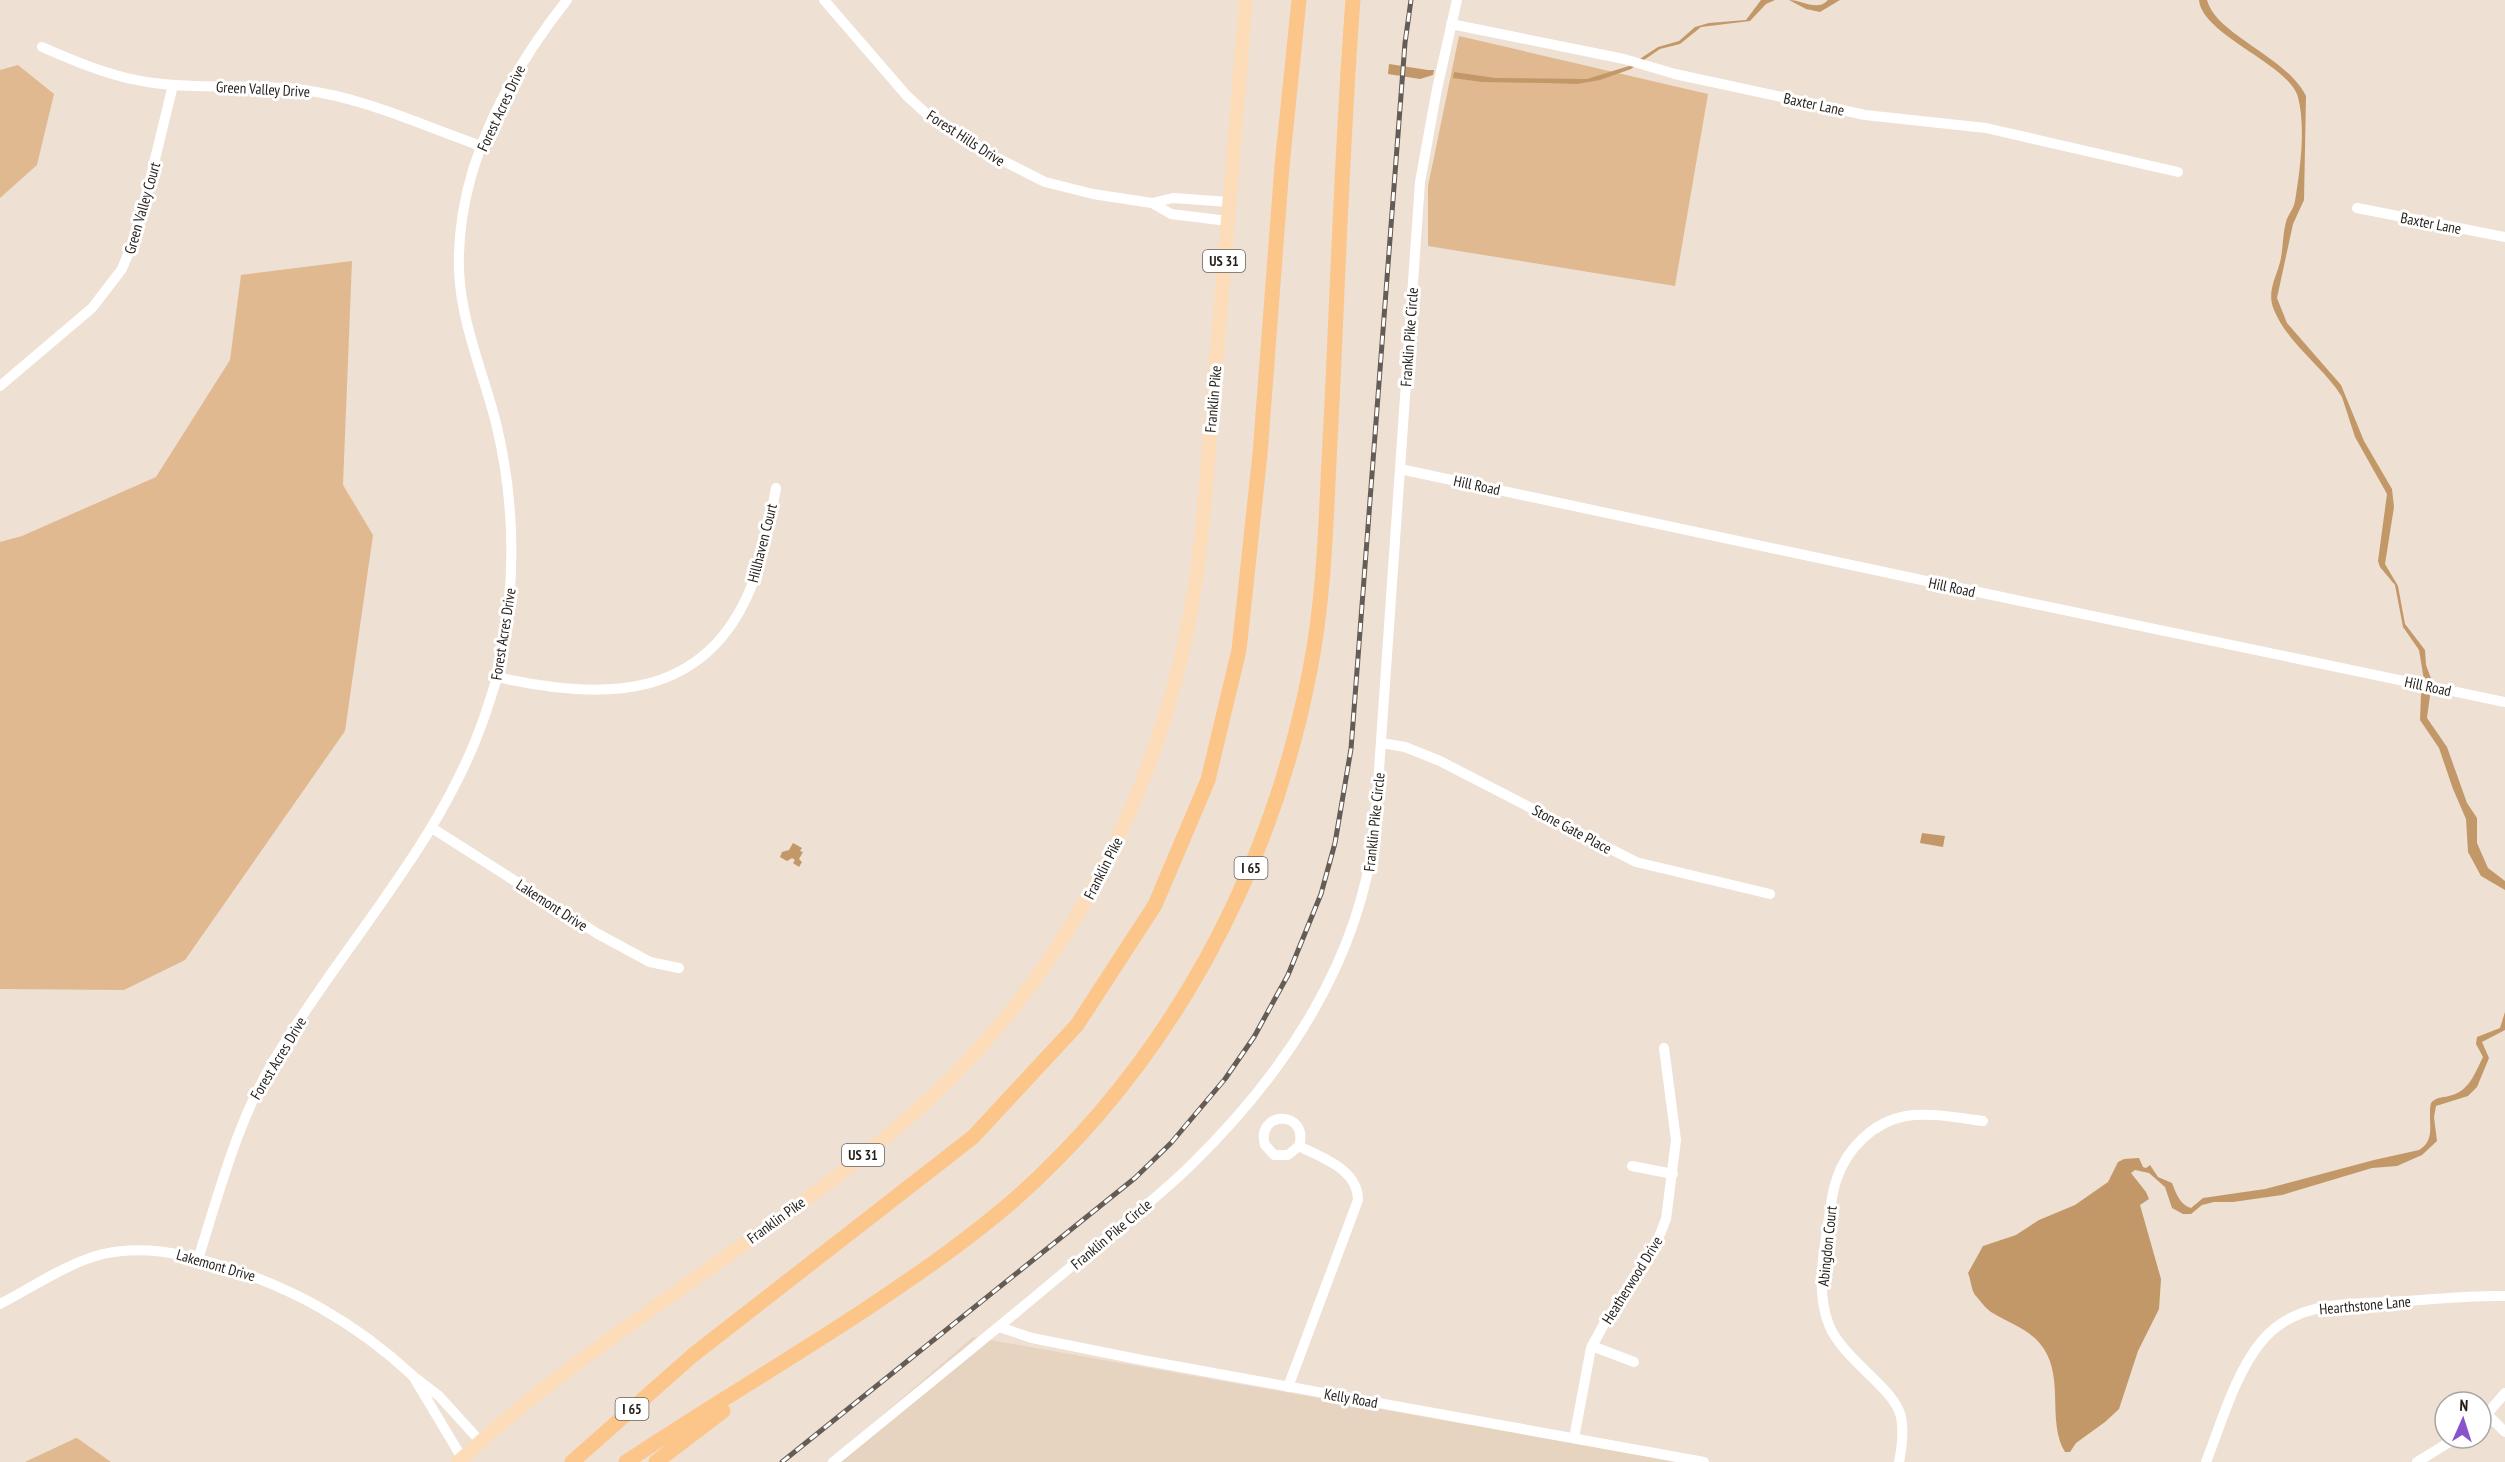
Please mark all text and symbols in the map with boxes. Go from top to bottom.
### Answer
street label: Forest Acres Drive [473,62,529,154]
street label: Green Valley Drive [216,77,310,101]
street label: Baxter Lane [1782,88,1846,120]
street label: Forest Hills Drive [923,106,1009,170]
street label: Green Valley Court [120,160,164,256]
street label: Baxter Lane [2399,208,2463,238]
road number: US 31 [1203,250,1245,272]
street label: Franklin Pike Circle [1396,287,1422,387]
street label: Franklin Pike [1201,365,1225,433]
street label: Hill Road [1452,471,1502,499]
street label: Hillhaven Court [743,502,781,584]
street label: Hill Road [1927,573,1977,601]
street label: Forest Acres Drive [486,587,520,681]
street label: Hill Road [2403,672,2453,700]
street label: Franklin Pike Circle [1359,771,1389,873]
street label: Stone Gate Place [1529,800,1615,858]
street label: Franklin Pike [1079,834,1127,902]
road number: I 65 [1234,857,1268,879]
street label: Lakemont Drive [513,875,591,935]
street label: Forest Acres Drive [246,1013,310,1103]
road number: US 31 [842,1144,884,1166]
street label: Franklin Pike [743,1193,809,1247]
street label: Franklin Pike Circle [1067,1195,1155,1273]
street label: Abingdon Court [1813,1205,1841,1287]
street label: Heatherwood Drive [1597,1233,1667,1327]
street label: Lakemont Drive [174,1245,258,1285]
street label: Hearthstone Lane [2318,1292,2412,1318]
street label: Kelly Road [1323,1384,1379,1412]
north arrow [2433,1390,2493,1450]
text: N [2459,1395,2469,1415]
road number: I 65 [616,1398,648,1420]

